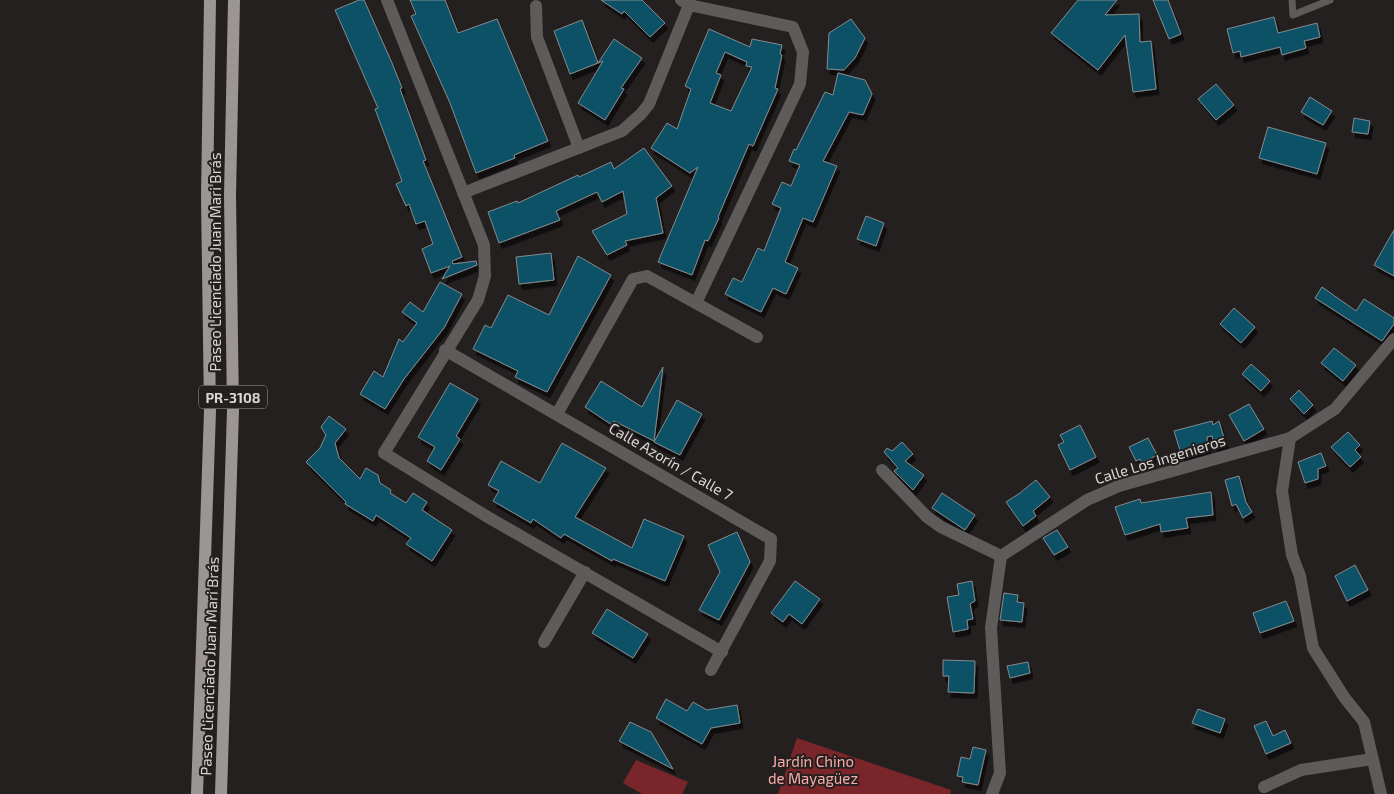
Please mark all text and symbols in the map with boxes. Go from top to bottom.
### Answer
street label: Paseo Licenciado Juan Mari Brás [206,152,224,372]
road number: PR-3108 [199,386,267,408]
street label: Calle Azorín / Calle 7 [606,418,736,504]
street label: Calle Los Ingenieros [1092,431,1228,487]
street label: Paseo Licenciado Juan Mari Brás [196,556,222,776]
park label: Jardín Chino de Mayagüez [768,752,858,787]

